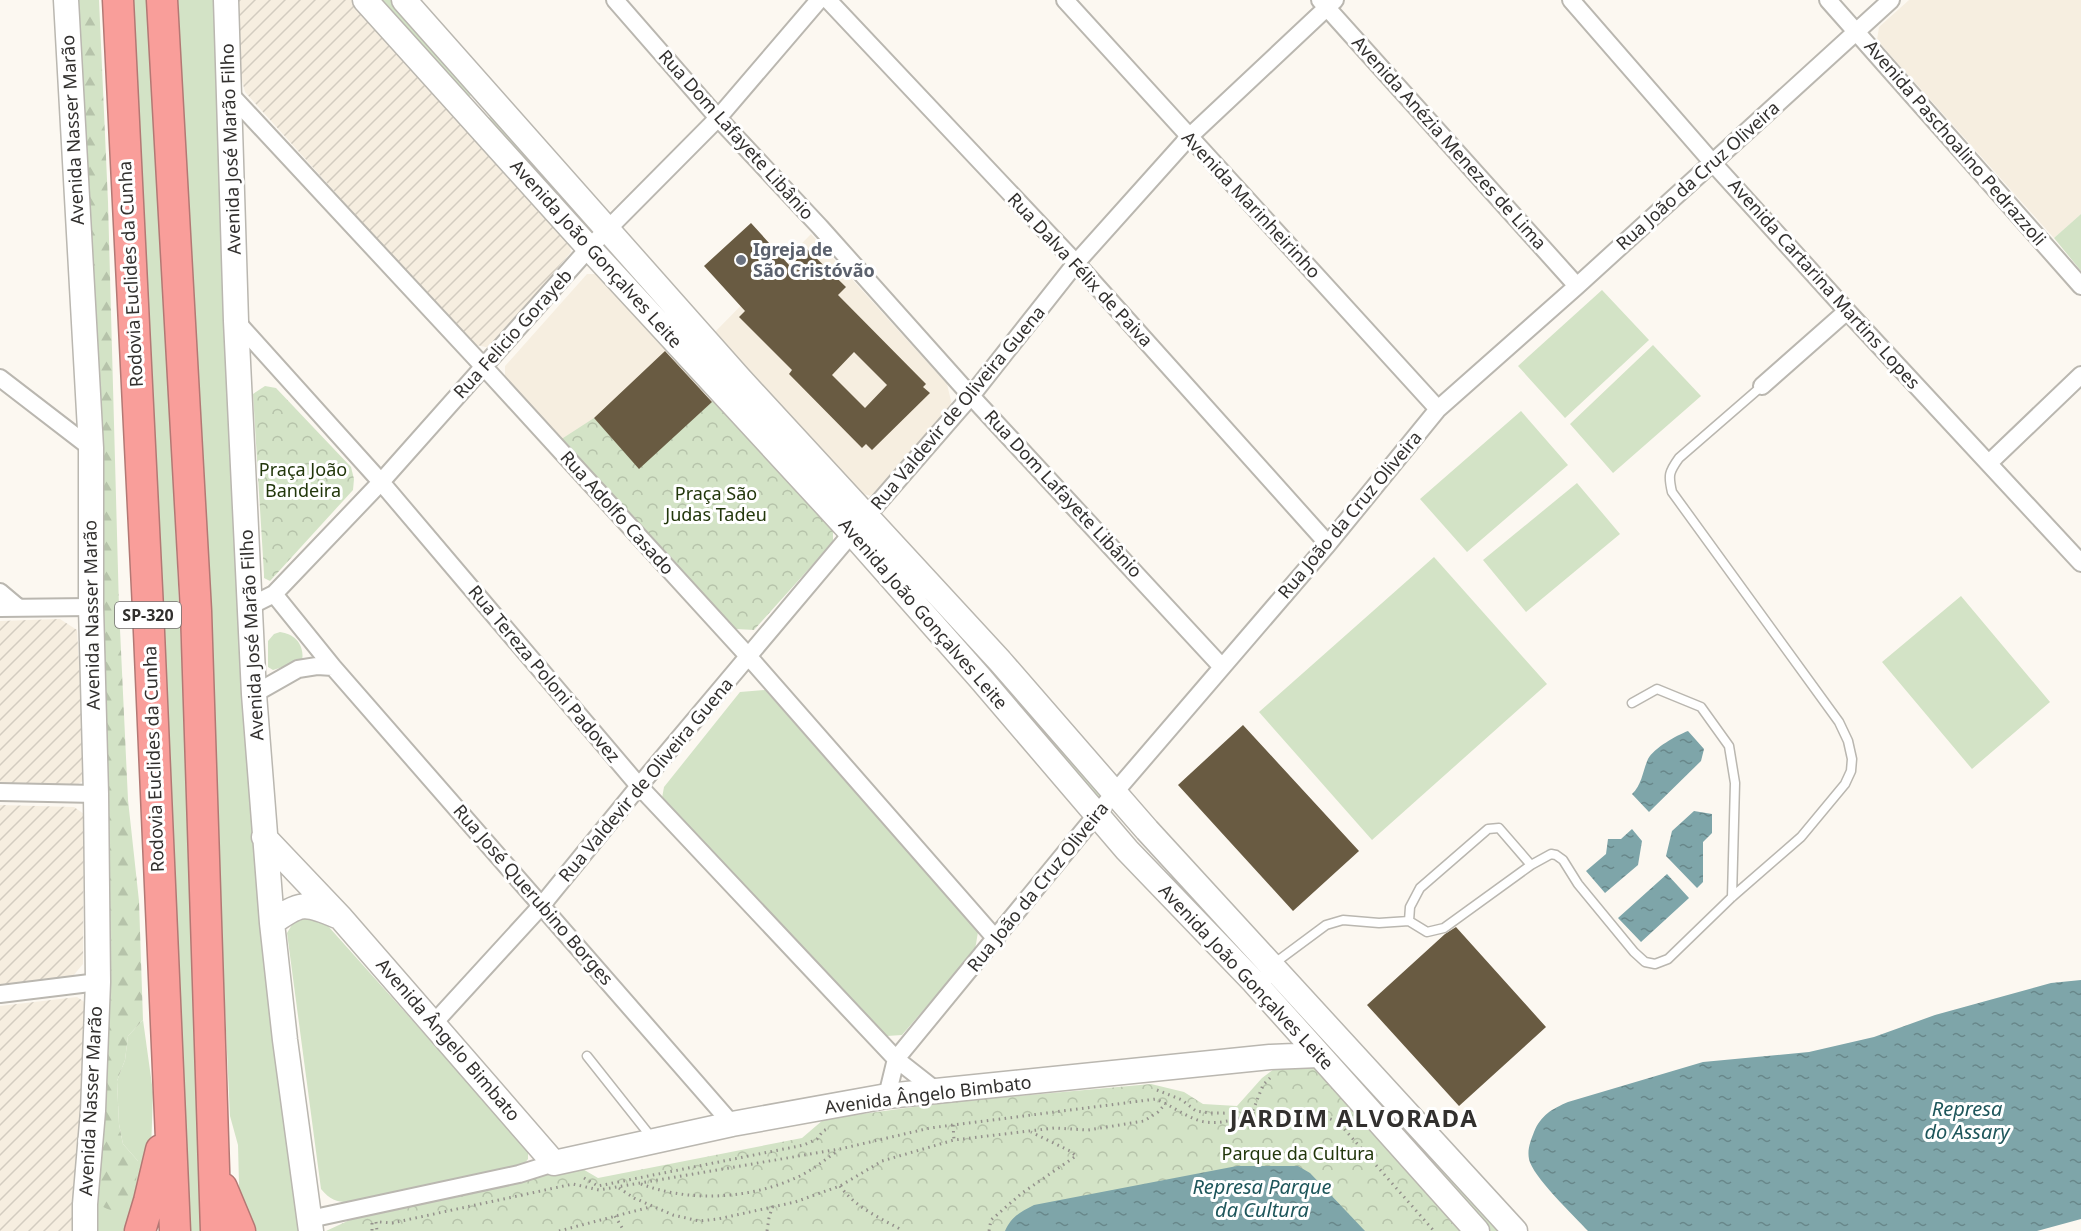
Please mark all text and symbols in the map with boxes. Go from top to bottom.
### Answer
street label: Avenida Anézia Menezes de Lima [1347,31,1552,254]
street label: Avenida Nasser Marão [55,34,89,226]
street label: Avenida Paschoalino Pedrazzoli [1860,34,2052,250]
street label: Avenida José Marão Filho [214,43,246,255]
street label: Rua Dom Lafayete Libânio [654,44,820,224]
street label: Rua João da Cruz Oliveira [1611,95,1784,255]
street label: Avenida Marinheirinho [1177,125,1326,283]
street label: Avenida João Gonçalves Leite [506,154,688,353]
street label: Rodovia Euclides da Cunha [112,160,148,388]
street label: Avenida Cartarina Martins Lopes [1724,173,1926,394]
street label: Rua Dalva Félix de Paiva [1003,187,1159,352]
place label: Igreja de São Cristóvão [753,237,875,282]
marker: Igreja de São Cristóvão [734,253,748,267]
street label: Rua Felicio Gorayeb [448,264,577,403]
street label: Rua Valdevir de Oliveira Guena [865,300,1050,515]
street label: Rua Dom Lafayete Libânio [980,404,1148,582]
street label: Rua João da Cruz Oliveira [1272,425,1427,603]
street label: Rua Adolfo Casado [556,445,680,579]
park label: Praça João Bandeira [259,457,347,502]
park label: Praça São Judas Tadeu [663,481,767,526]
street label: Avenida João Gonçalves Leite [834,513,1013,714]
street label: Avenida Nasser Marão [77,520,105,710]
street label: Avenida José Marão Filho [233,529,269,741]
street label: Rua Tereza Poloni Padovez [464,580,626,767]
road number: SP-320 [115,602,181,628]
street label: Rodovia Euclides da Cunha [137,645,169,873]
street label: Rua Valdevir de Oliveira Guena [553,672,738,887]
street label: Rua João da Cruz Oliveira [961,796,1113,976]
street label: Rua José Querubino Borges [448,799,619,990]
street label: Avenida João Gonçalves Leite [1154,878,1339,1074]
street label: Avenida Ângelo Bimbato [371,953,526,1126]
street label: Avenida Nasser Marão [73,1005,107,1197]
street label: Avenida Ângelo Bimbato [823,1069,1033,1119]
water label: Represa do Assary [1924,1095,2011,1145]
district label: JARDIM ALVORADA [1228,1101,1478,1134]
park label: Parque da Cultura [1222,1141,1374,1165]
water label: Represa Parque da Cultura [1192,1173,1332,1223]

